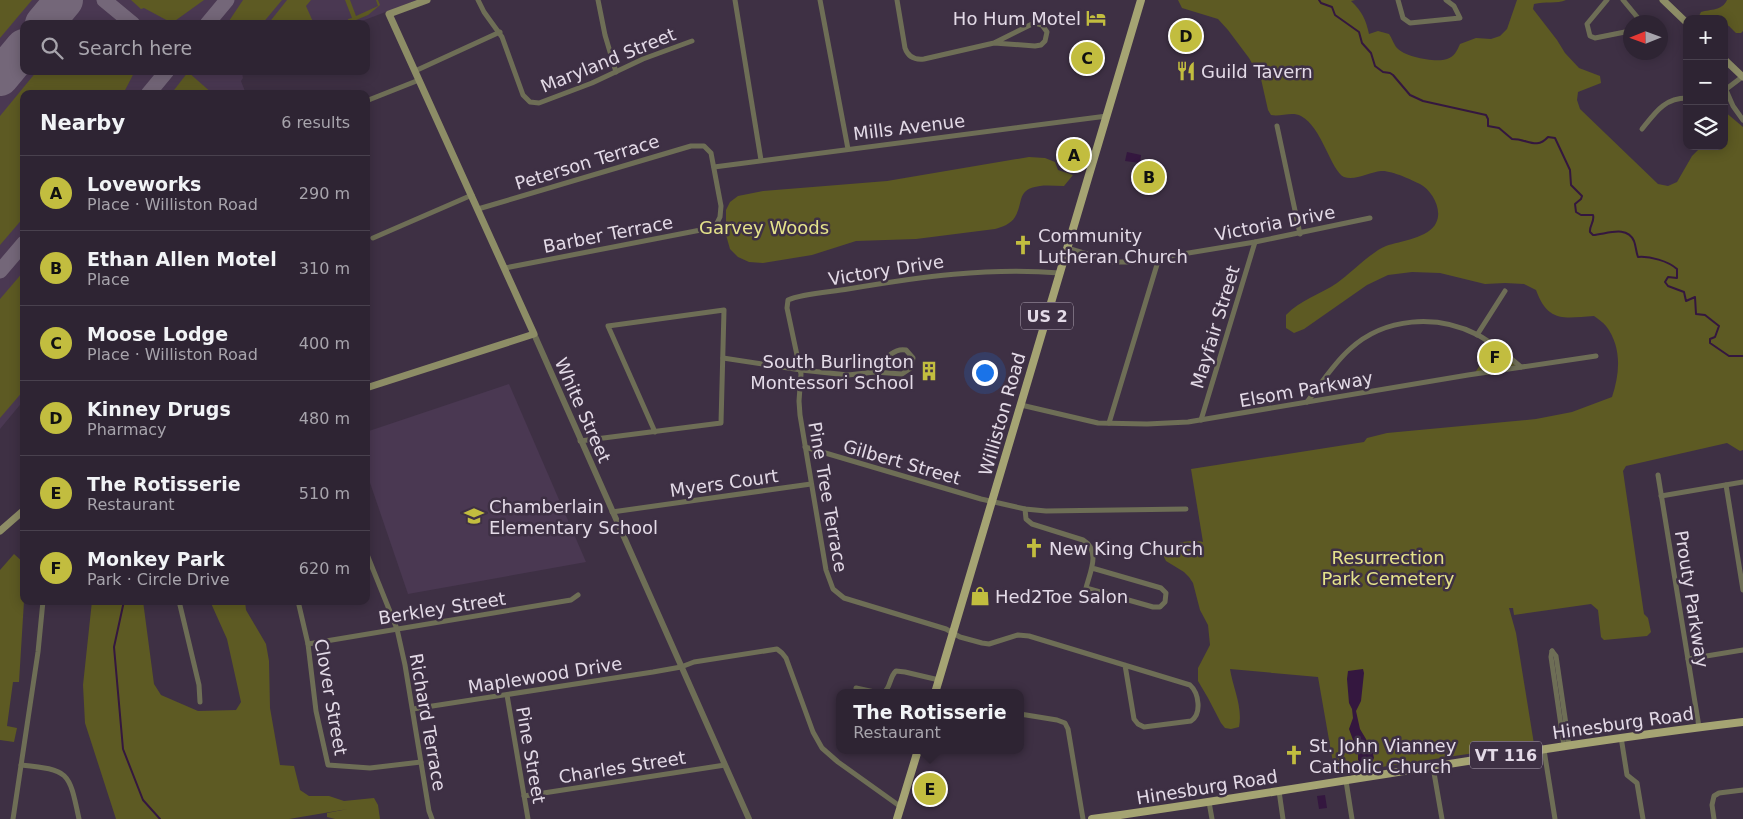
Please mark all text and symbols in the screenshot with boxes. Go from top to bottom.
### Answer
hotel icon: Ho Hum Motel [1085,7,1107,29]
place label: Ho Hum Motel [953,8,1081,29]
north arrow [1623,15,1668,60]
map controls [1683,15,1728,150]
button: + [1683,15,1728,60]
pin: D [1170,17,1202,55]
search box [20,20,370,75]
street label: Maryland Street [537,23,679,97]
icon: search [38,34,66,62]
text: Search here [78,37,192,59]
pin: C [1071,39,1103,77]
restaurant icon: Guild Tavern [1175,60,1197,82]
button: − [1683,60,1728,105]
place label: Guild Tavern [1201,61,1313,82]
button: layers [1683,105,1728,150]
street label: Mills Avenue [852,110,966,144]
text: Nearby [40,111,125,135]
text: 6 results [281,113,350,132]
street label: Peterson Terrace [512,130,662,194]
pin: A [1058,136,1090,174]
pin: B [1133,158,1165,196]
text: Loveworks [87,173,201,195]
text: A [50,184,62,203]
text: 290 m [299,184,350,203]
text: Place · Williston Road [87,195,258,214]
street label: Victoria Drive [1213,201,1337,245]
street label: Barber Terrace [541,211,675,257]
park label: Garvey Woods [699,217,829,238]
place label: Community Lutheran Church [1038,225,1188,267]
church icon: Community Lutheran Church [1012,234,1034,256]
text: Ethan Allen Motel [87,248,277,270]
street label: Victory Drive [827,251,945,289]
text: B [50,259,62,278]
text: 310 m [299,259,350,278]
street label: Mayfair Street [1186,263,1244,391]
text: Place [87,270,130,289]
road number: US 2 [1021,302,1073,330]
text: Moose Lodge [87,323,228,345]
text: C [50,334,62,353]
text: 400 m [299,334,350,353]
pin: F [1479,338,1511,376]
text: Place · Williston Road [87,345,258,364]
street label: Williston Road [974,350,1030,478]
place label: South Burlington Montessori School [750,351,914,393]
street label: White Street [550,354,616,466]
building icon: South Burlington Montessori School [918,360,940,382]
your location [972,360,998,386]
street label: Elsom Parkway [1238,367,1375,411]
text: Kinney Drugs [87,398,231,420]
text: D [49,409,63,428]
text: 480 m [299,409,350,428]
text: Pharmacy [87,420,167,439]
street label: Pine Tree Terrace [804,420,852,574]
street label: Gilbert Street [841,435,963,489]
street label: Myers Court [668,465,780,501]
text: The Rotisserie [87,473,241,495]
text: E [51,484,61,503]
text: 510 m [299,484,350,503]
text: Restaurant [87,495,175,514]
place label: Chamberlain Elementary School [489,496,658,538]
school or university icon: Chamberlain Elementary School [463,505,485,527]
street label: Prouty Parkway [1671,529,1713,669]
church icon: New King Church [1023,537,1045,559]
place label: New King Church [1049,538,1203,559]
park label: Resurrection Park Cemetery [1321,547,1455,589]
text: Monkey Park [87,548,225,570]
text: F [51,559,61,578]
text: 620 m [299,559,350,578]
text: Park · Circle Drive [87,570,230,589]
shop icon: Hed2Toe Salon [969,585,991,607]
place label: Hed2Toe Salon [995,586,1128,607]
street label: Berkley Street [377,588,507,628]
street label: Clover Street [310,637,352,757]
street label: Richard Terrace [406,651,450,793]
street label: Maplewood Drive [466,652,624,698]
popup [836,689,1024,754]
text: The Rotisserie [853,701,1007,723]
street label: Hinesburg Road [1551,703,1695,743]
street label: Pine Street [512,705,550,805]
text: Restaurant [853,723,941,742]
place label: St. John Vianney Catholic Church [1309,735,1457,777]
road number: VT 116 [1470,742,1542,768]
church icon: St. John Vianney Catholic Church [1283,744,1305,766]
street label: Charles Street [557,747,687,787]
street label: Hinesburg Road [1135,765,1279,809]
pin: E [914,770,946,808]

